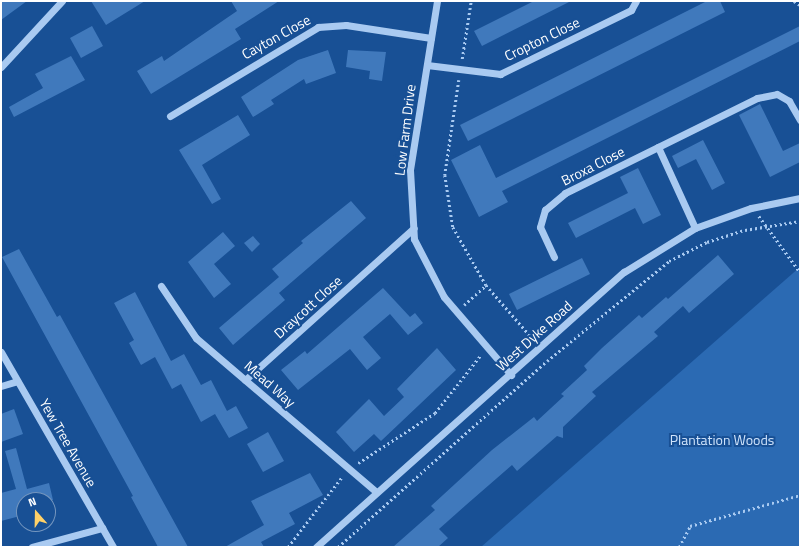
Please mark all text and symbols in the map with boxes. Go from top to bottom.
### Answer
street label: Cayton Close [239,11,313,63]
street label: Cropton Close [502,14,582,64]
street label: Low Farm Drive [391,83,419,177]
street label: Broxa Close [559,143,627,189]
street label: Draycott Close [271,272,345,342]
street label: West Dyke Road [493,297,575,375]
street label: Mead Way [241,357,299,411]
street label: Yew Tree Avenue [36,396,100,490]
park label: Plantation Woods [670,432,774,448]
north arrow [16,492,56,532]
text: N [26,493,39,510]

